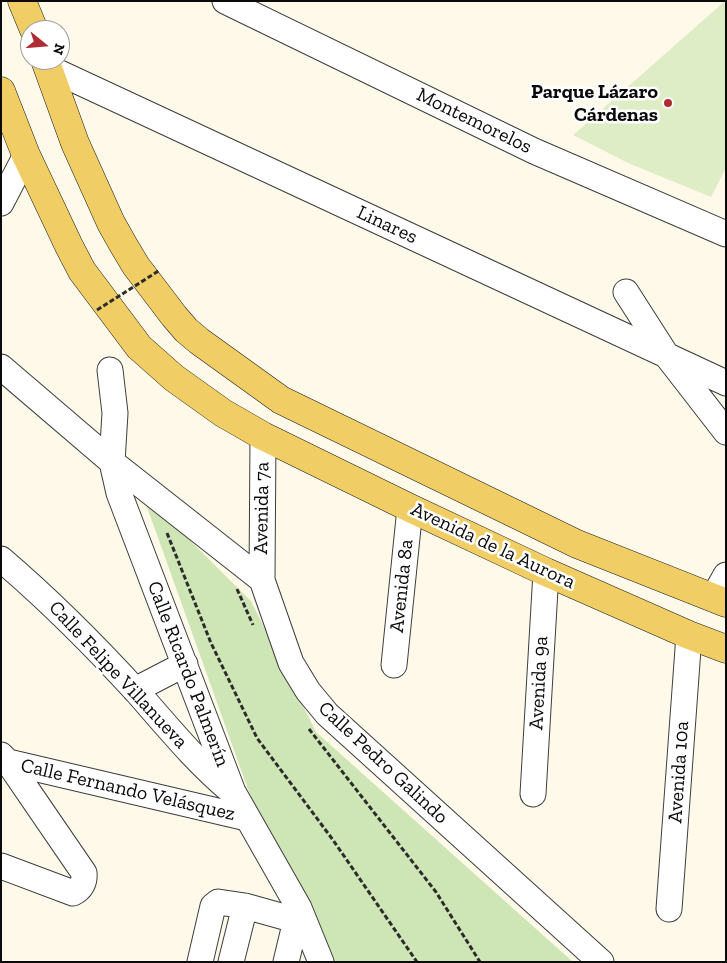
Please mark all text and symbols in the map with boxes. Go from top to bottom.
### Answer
north arrow [20,20,70,70]
text: N [49,42,69,57]
place label: Parque Lázaro Cárdenas [531,80,658,127]
street label: Montemorelos [412,83,536,159]
marker: Parque Lázaro Cárdenas [662,97,674,109]
street label: Linares [353,201,421,249]
street label: Avenida 7a [249,461,275,555]
street label: Avenida de la Aurora [407,497,579,595]
street label: Avenida 8a [385,538,419,634]
street label: Calle Ricardo Palmerín [142,578,234,770]
street label: Calle Felipe Villanueva [43,596,193,754]
street label: Avenida 9a [525,636,553,730]
street label: Calle Pedro Galindo [313,697,453,829]
street label: Avenida 10a [663,720,695,824]
street label: Calle Fernando Velásquez [18,754,238,826]

